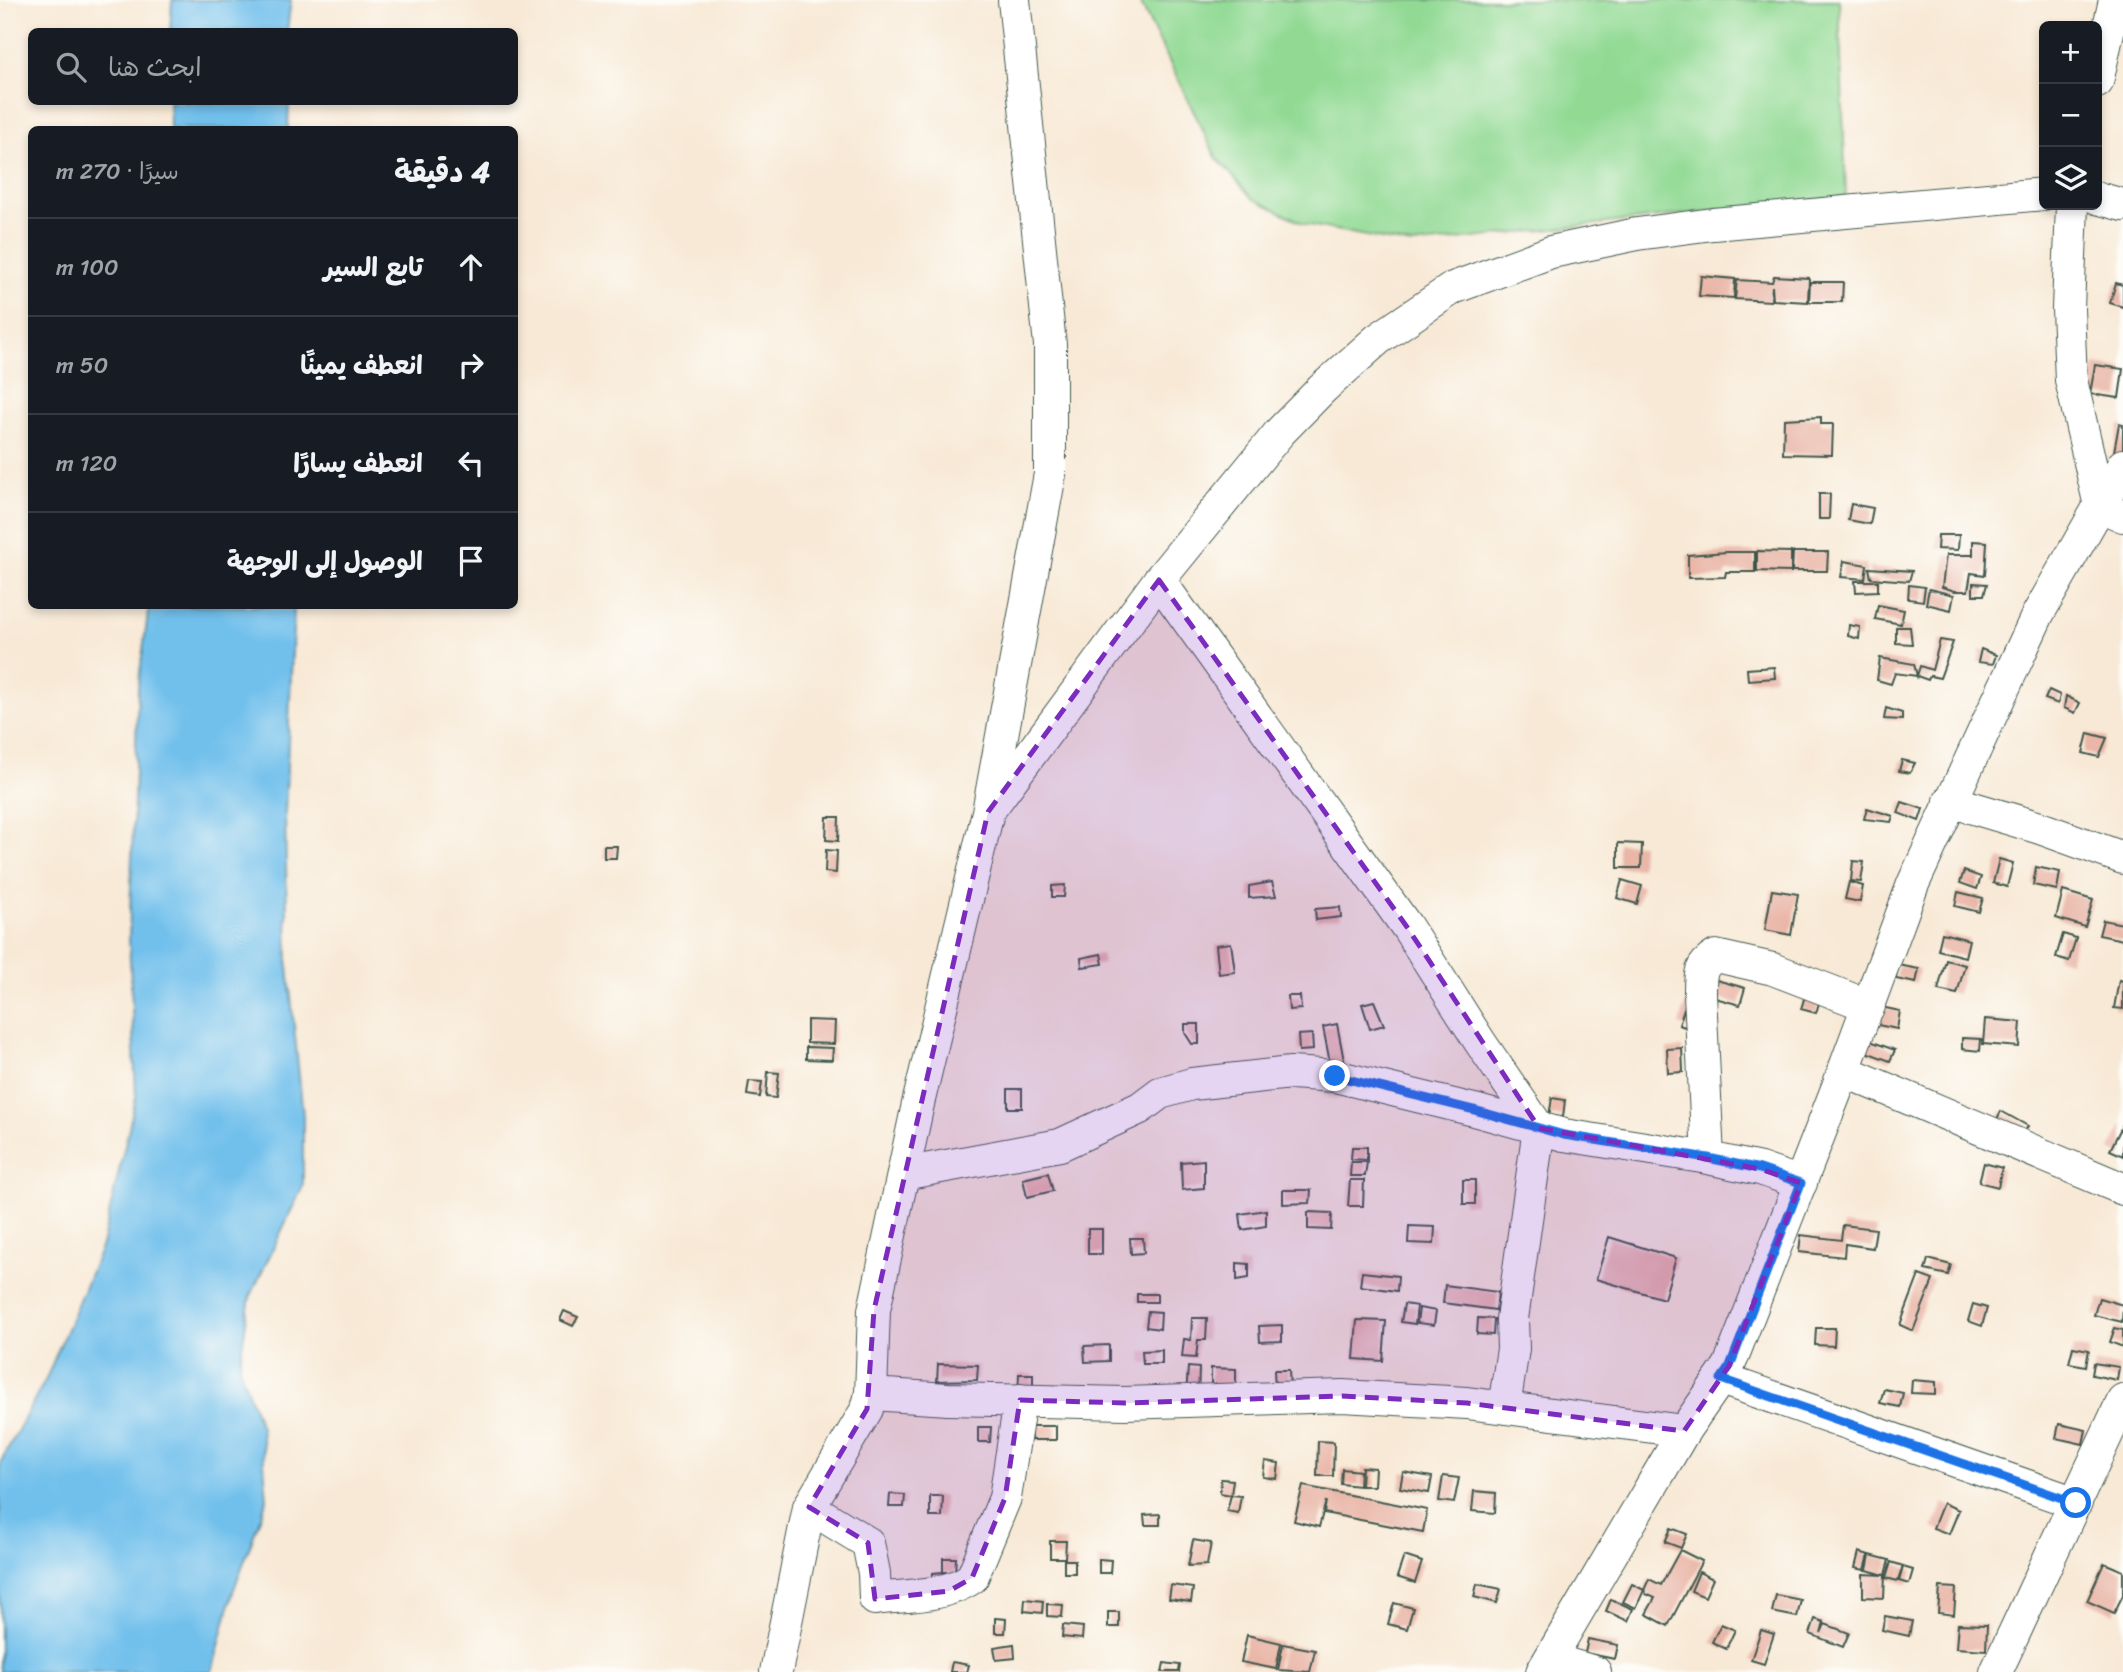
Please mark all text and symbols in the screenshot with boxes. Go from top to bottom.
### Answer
map controls [2039,21,2102,210]
button: + [2039,21,2102,84]
search box [28,28,518,105]
text: ابحث هنا [108,44,202,90]
icon: search [52,48,90,86]
button: − [2039,84,2102,147]
text: 4 دقيقة [394,145,490,199]
button: layers [2039,147,2102,210]
text: سيرًا · 270 m [56,151,179,192]
text: تابع السير [324,244,423,290]
text: 100 m [56,247,119,288]
icon: ahead [452,248,490,286]
text: انعطف يمينًا [300,342,423,388]
text: 50 m [56,345,108,386]
icon: right [452,346,490,384]
text: انعطف يسارًا [293,440,423,486]
text: 120 m [56,443,117,484]
icon: left [452,444,490,482]
text: الوصول إلى الوجهة [227,538,423,584]
icon: arrive [452,542,490,580]
route end [1319,1060,1350,1091]
route start [2060,1487,2091,1518]

